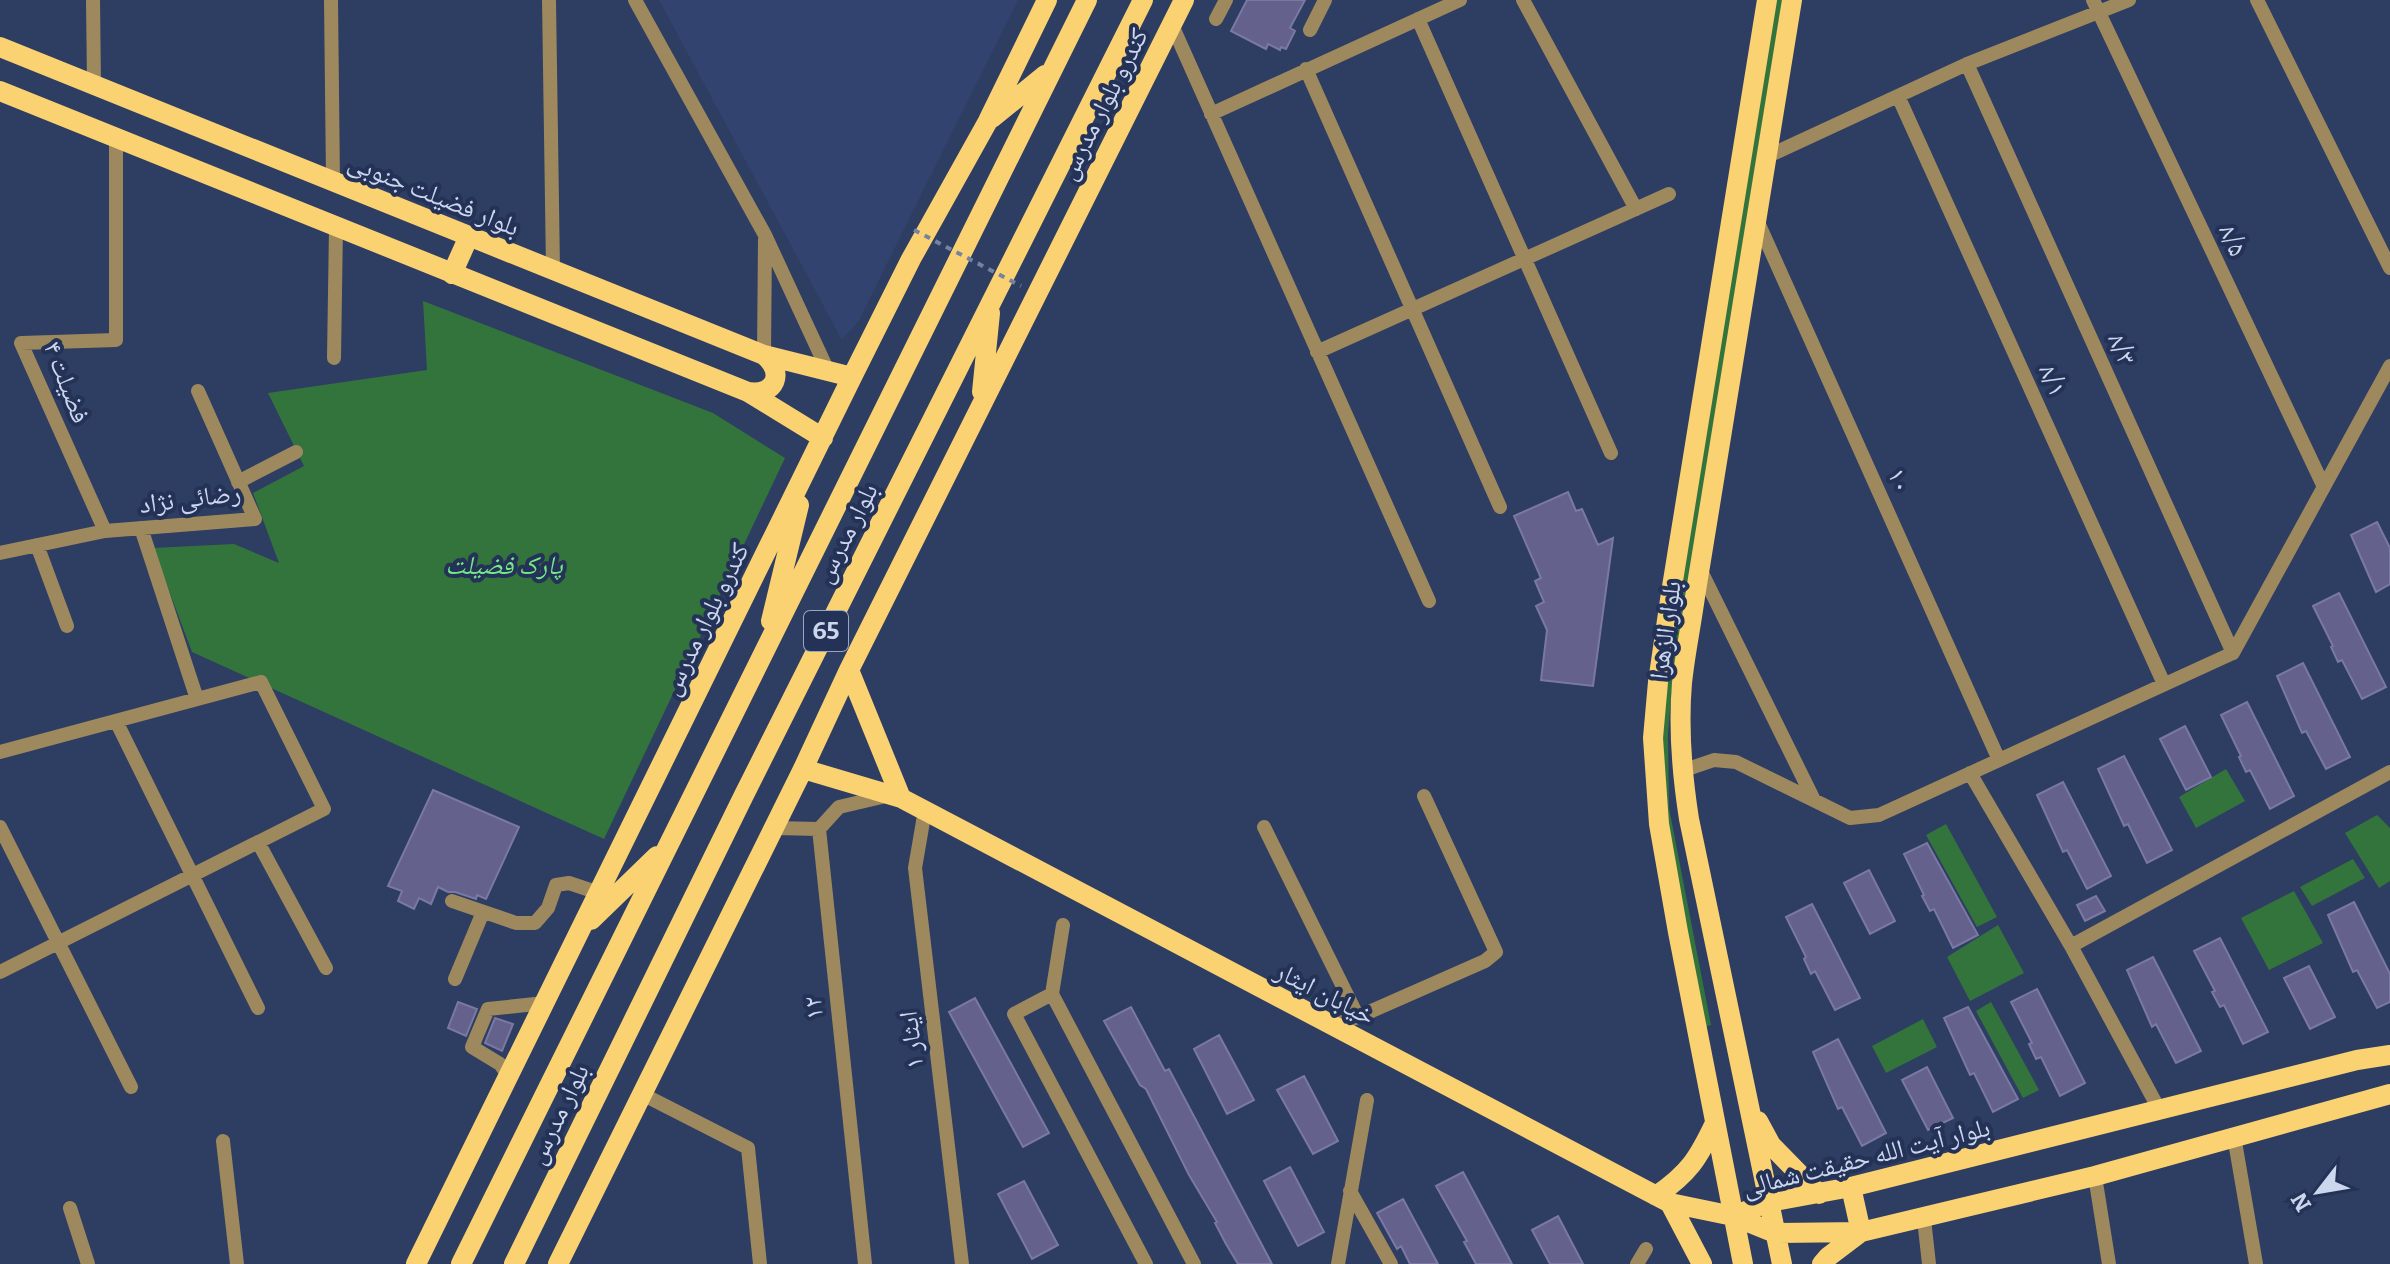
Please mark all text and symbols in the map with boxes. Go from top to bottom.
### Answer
street label: کندرو بلوار مدرس [1052,23,1155,185]
street label: بلوار فضیلت جنوبی [344,146,524,243]
street label: ۸/۵ [2212,219,2253,261]
street label: ۸/۳ [2101,328,2142,370]
street label: فضیلت ۴ [37,337,96,427]
street label: ۸/۱ [2032,359,2073,401]
street label: ۱۰ [1881,463,1918,497]
street label: رضائی نژاد [138,477,243,520]
street label: بلوار مدرس [808,478,885,588]
street label: کندرو بلوار مدرس [655,538,756,701]
park label: پارک فضیلت [445,550,564,581]
street label: بلوار الزهرا [1643,579,1688,681]
road number: 65 [804,611,848,651]
street label: خیابان ایثار [1269,955,1380,1032]
street label: ۱۲ [797,995,830,1021]
street label: ایثار ۱ [893,1009,930,1071]
street label: بلوار مدرس [521,1059,596,1169]
street label: بلوار آیت الله حقیقت شمالی [1739,1112,1993,1203]
north arrow [2278,1152,2358,1232]
text: N [2285,1188,2317,1216]

